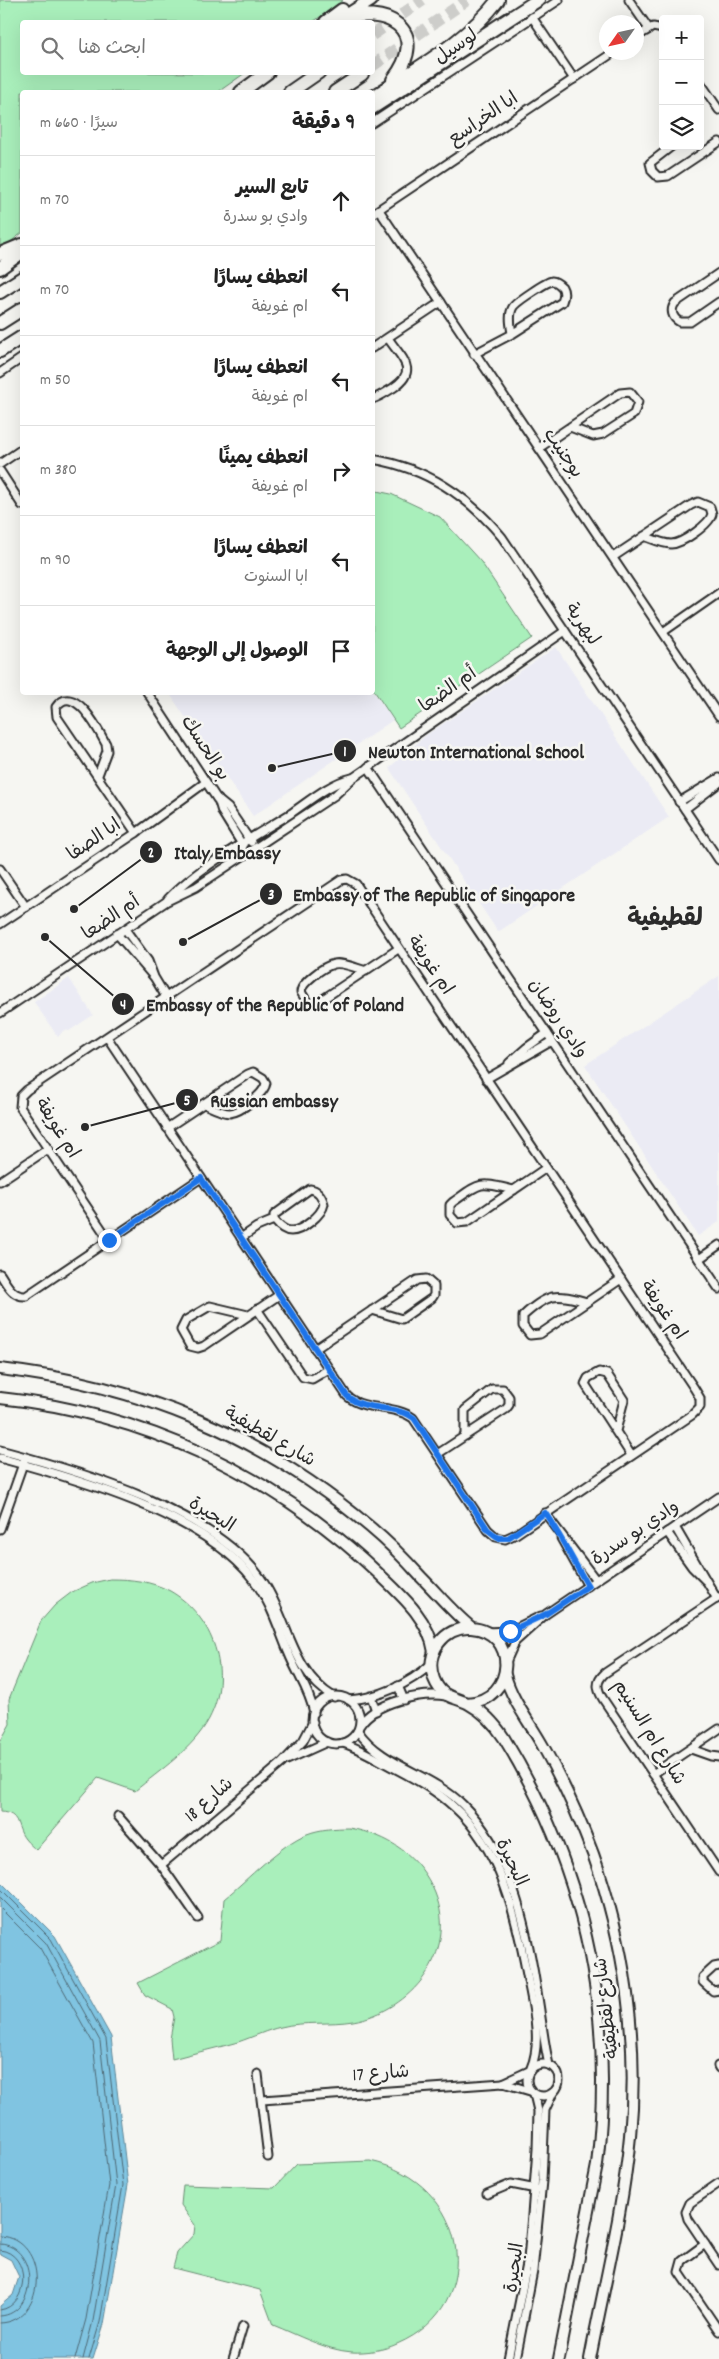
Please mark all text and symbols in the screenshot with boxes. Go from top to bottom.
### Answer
north arrow [599,15,644,60]
map controls [659,15,704,150]
button: + [659,15,704,60]
search box [20,20,375,75]
street label: لوسيل [430,24,484,72]
icon: search [38,34,66,62]
text: ابحث هنا [78,36,146,63]
button: − [659,60,704,105]
street label: ابا الخراسع [443,86,525,154]
button: layers [659,105,704,150]
text: 9 دقيقة [292,109,355,139]
text: سيرًا · 660 m [40,112,118,135]
text: تابع السير [236,176,308,203]
icon: ahead [327,187,355,215]
text: 70 m [40,189,70,212]
text: وادي بو سدرة [223,206,308,229]
text: انعطف يسارًا [214,266,308,293]
icon: left [327,277,355,305]
text: 70 m [40,279,70,302]
text: ام غويفة [252,296,308,319]
text: انعطف يسارًا [214,356,308,383]
icon: left [327,367,355,395]
text: 50 m [40,369,71,392]
text: ام غويفة [252,386,308,409]
street label: بوجنيب [535,423,589,485]
text: انعطف يمينًا [219,446,308,473]
icon: right [327,457,355,485]
text: 380 m [40,459,77,482]
text: ام غويفة [252,476,308,499]
text: انعطف يسارًا [214,536,308,563]
icon: left [327,547,355,575]
text: 90 m [40,549,71,572]
text: ابا السنوت [244,566,308,589]
street label: لبهرية [557,598,605,652]
icon: arrive [327,637,355,665]
text: الوصول إلى الوجهة [166,639,308,666]
street label: أم الضعا [415,661,484,721]
street label: بو الحسك [173,711,235,787]
callout: Newton International School [333,733,593,768]
text: Newton International School [368,740,584,768]
text: 1 [343,742,347,764]
street label: ابا الصفا [63,813,127,869]
callout: Italy Embassy [138,834,290,869]
text: Italy Embassy [174,841,281,869]
text: 2 [148,843,154,865]
callout: Embassy of The Republic of Singapore [258,876,585,911]
text: Embassy of The Republic of Singapore [293,883,575,911]
text: 3 [268,885,275,907]
street label: أم الضعا [78,890,147,948]
district label: لقطيفية [627,903,703,937]
street label: ام غويفة [399,931,459,1001]
street label: وادي روضان [520,974,594,1064]
callout: Embassy of the Republic of Poland [111,986,414,1021]
text: Embassy of the Republic of Poland [146,993,404,1021]
text: 4 [120,995,126,1017]
callout: Russian embassy [175,1083,347,1118]
text: Russian embassy [210,1089,339,1117]
text: 5 [184,1091,191,1113]
street label: ام غويفة [27,1094,85,1164]
route end [98,1229,121,1252]
street label: ام غويفة [632,1276,692,1346]
street label: شارع لقطيفية [218,1401,320,1475]
street label: البحيرة [183,1491,239,1541]
street label: وادي بو سدرة [587,1495,685,1573]
route start [499,1620,522,1643]
street label: شارع ام السنيم [605,1675,691,1791]
street label: شارع 18 [180,1772,240,1830]
street label: البحيرة [487,1835,533,1891]
street label: شارع لقطيفية [588,1956,628,2060]
street label: شارع 17 [352,2060,410,2090]
street label: البحيرة [499,2241,533,2295]

